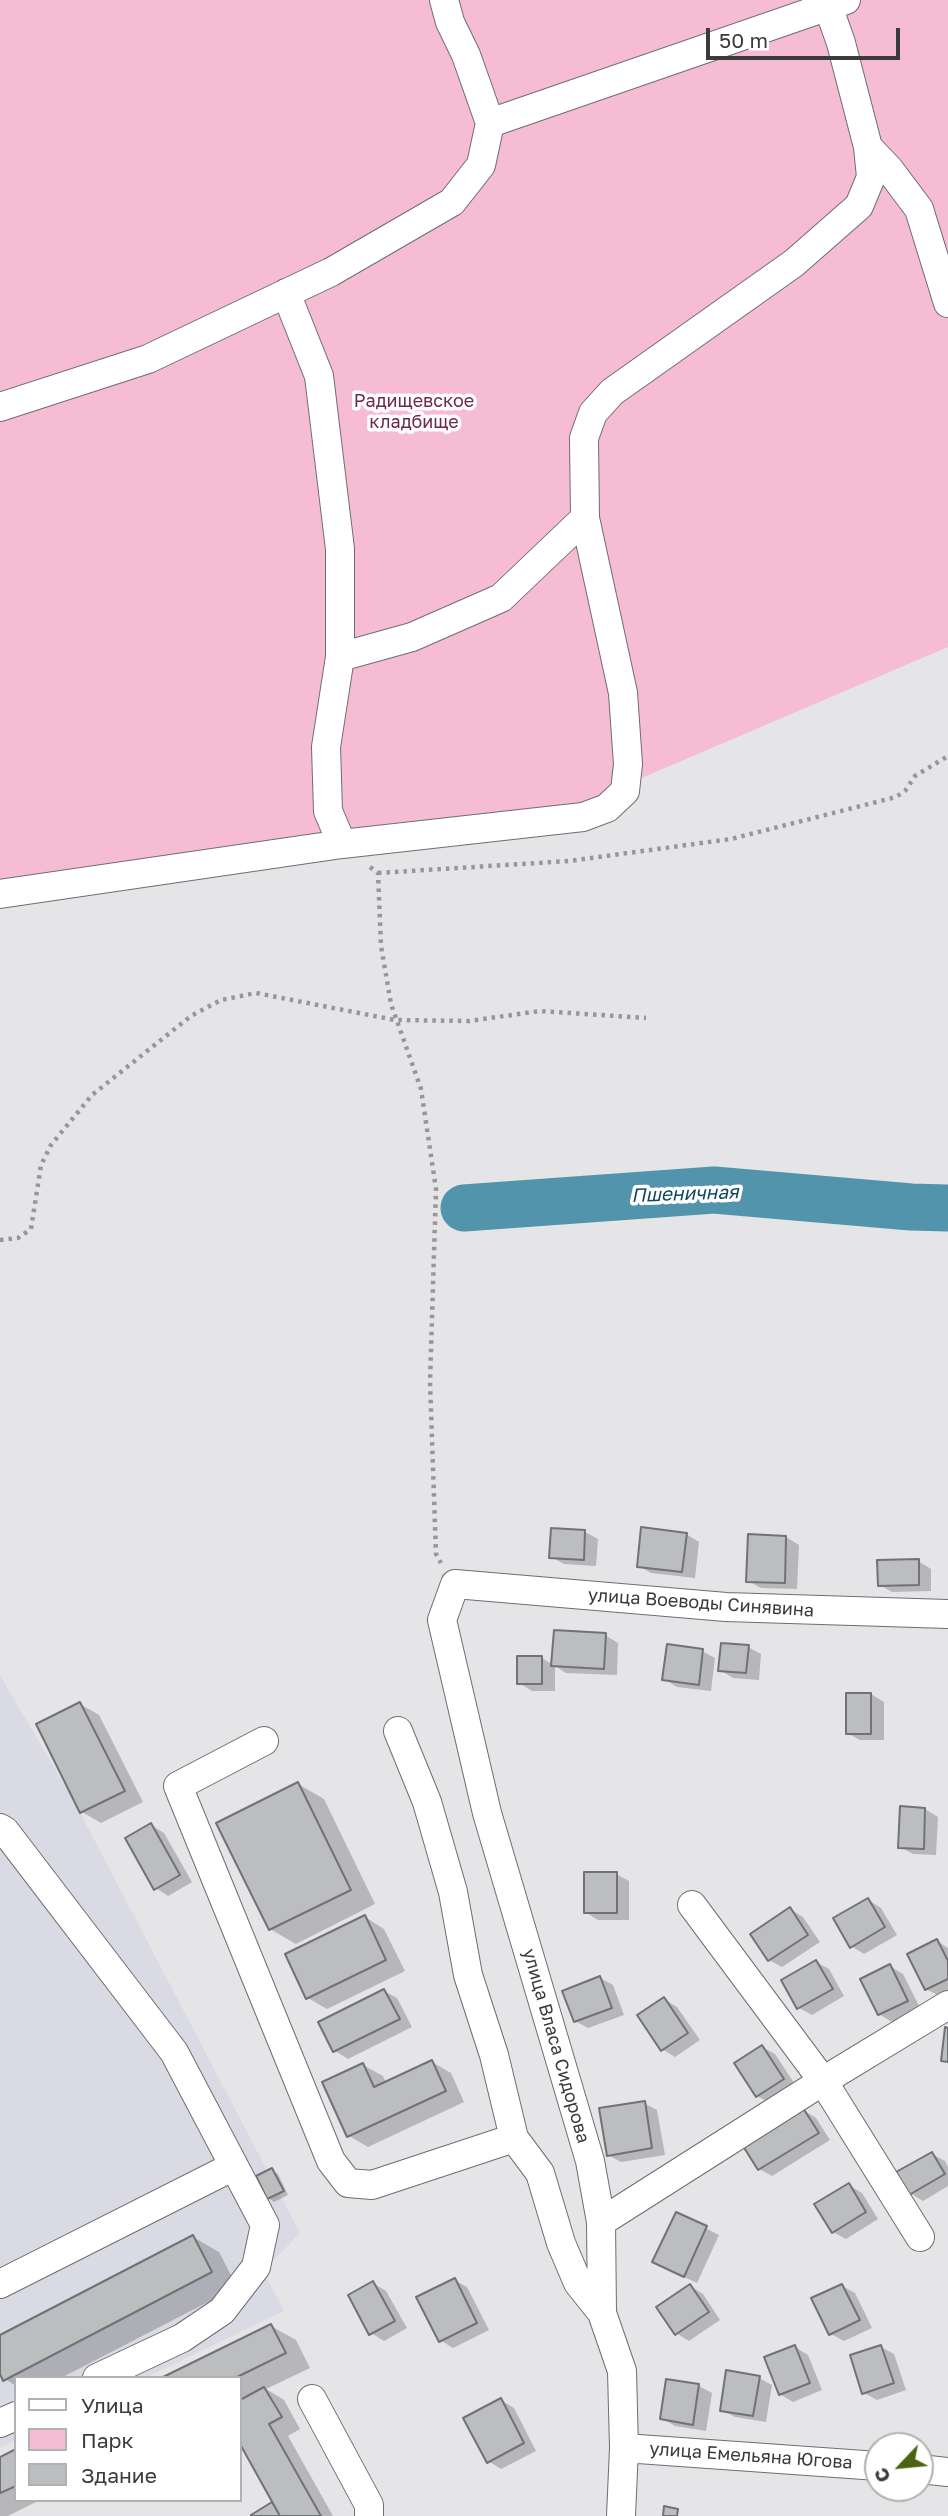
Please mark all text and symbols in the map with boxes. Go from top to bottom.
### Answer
scale bar [710,14,904,58]
text: 50 m [719,27,768,53]
park label: Радищевское кладбище [354,390,474,432]
water label: Пшеничная [631,1181,739,1207]
street label: улица Воеводы Синявина [587,1584,815,1622]
street label: улица Власа Сидорова [518,1946,594,2146]
legend [14,2376,242,2502]
text: Улица [81,2392,144,2418]
text: Парк [81,2427,134,2453]
north arrow [864,2432,934,2502]
street label: улица Емельяна Югова [649,2438,853,2474]
text: Здание [81,2462,157,2488]
text: С [868,2464,895,2487]

